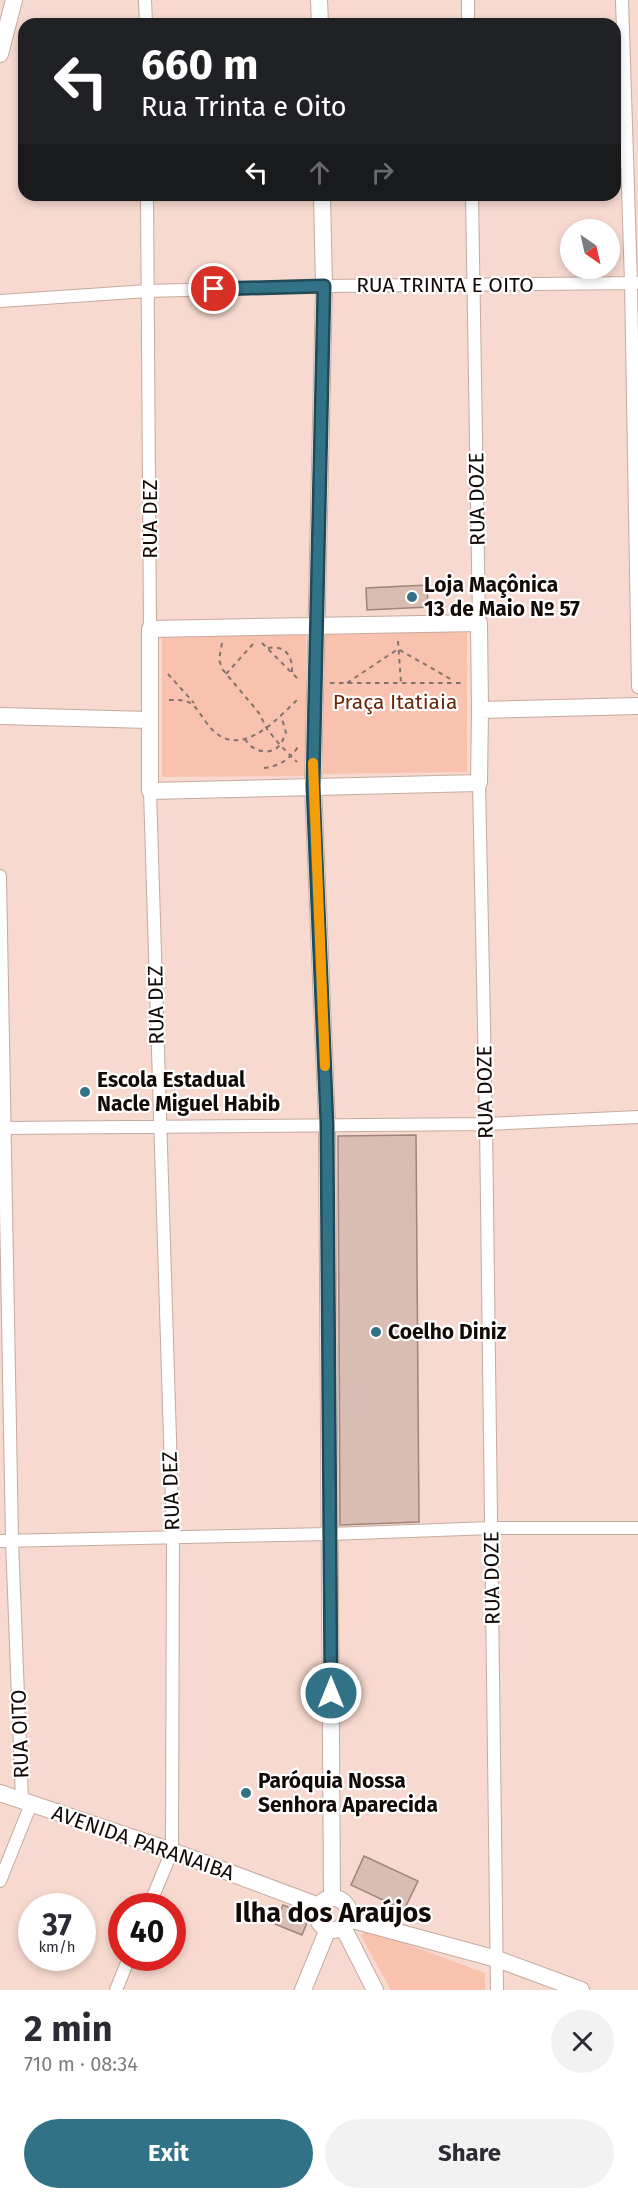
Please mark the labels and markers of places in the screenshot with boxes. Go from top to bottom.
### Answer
pin [188,263,239,314]
place label: Loja Maçônica 13 de Maio Nº 57 [424,572,580,622]
marker: Loja Maçônica 13 de Maio Nº 57 [405,590,419,604]
place label: Escola Estadual Nacle Miguel Habib [97,1067,280,1117]
marker: Escola Estadual Nacle Miguel Habib [78,1085,92,1099]
place label: Coelho Diniz [388,1319,507,1345]
marker: Coelho Diniz [369,1325,383,1339]
place label: Paróquia Nossa Senhora Aparecida [258,1768,438,1818]
marker: Paróquia Nossa Senhora Aparecida [239,1786,253,1800]

